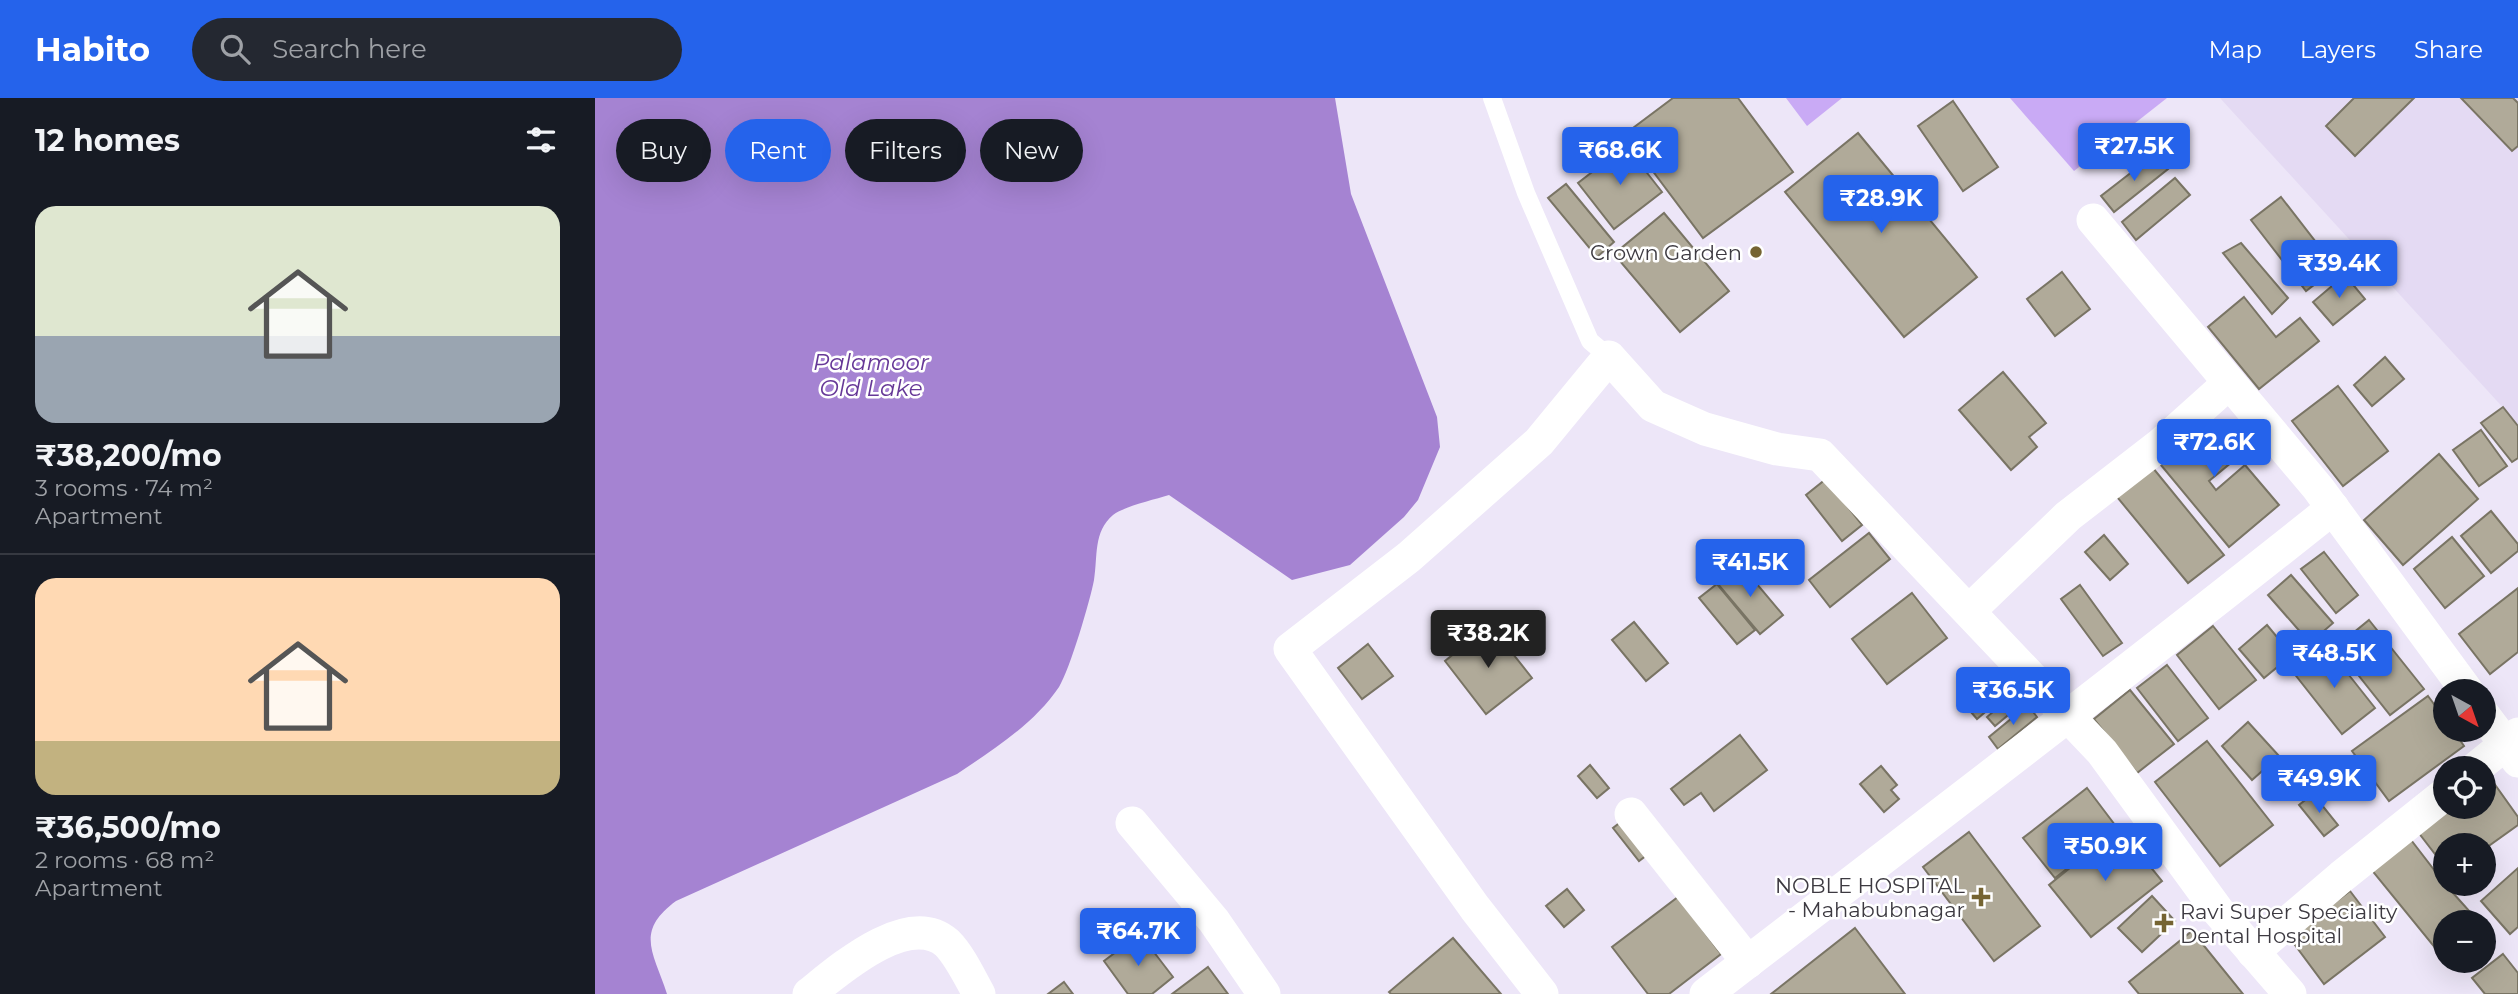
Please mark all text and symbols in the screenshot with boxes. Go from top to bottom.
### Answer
search box [192,18,682,81]
text: Habito [35,29,150,69]
icon: search [216,30,254,68]
text: Search here [272,33,427,65]
text: Map [2208,35,2262,64]
text: Layers [2300,35,2376,64]
text: Share [2414,35,2483,64]
chip: Buy [616,119,711,182]
chip: Rent [725,119,831,182]
chip: Filters [845,119,966,182]
chip: New [980,119,1083,182]
icon: filters [522,121,560,159]
text: 12 homes [35,122,180,159]
pin: ₹27.5K [2077,123,2191,183]
pin: ₹68.6K [1563,127,1677,187]
text: ₹27.5K [2094,132,2174,160]
text: ₹68.6K [1578,136,1662,164]
pin: ₹28.9K [1824,176,1938,235]
text: ₹28.9K [1839,184,1923,212]
place label: Crown Garden [1590,240,1742,265]
pin: ₹39.4K [2282,240,2396,300]
marker: Crown Garden [1748,244,1764,260]
text: ₹39.4K [2297,249,2381,277]
icon: home [235,251,361,377]
water label: Palamoor Old Lake [813,348,930,402]
pin: ₹72.6K [2157,420,2271,479]
text: ₹72.6K [2173,428,2255,456]
text: ₹38,200/mo [35,437,222,474]
text: 3 rooms · 74 m² [35,474,213,502]
text: Apartment [35,502,163,530]
pin: ₹41.5K [1693,540,1807,599]
text: ₹41.5K [1712,548,1788,576]
pin: ₹38.2K [1431,610,1545,670]
text: ₹38.2K [1447,619,1529,647]
icon: home [235,623,361,749]
pin: ₹48.5K [2277,630,2391,690]
text: ₹48.5K [2292,639,2376,667]
pin: ₹36.5K [1956,668,2070,727]
text: ₹36.5K [1972,676,2054,704]
north arrow [2433,679,2495,742]
map controls [2433,679,2496,973]
pin: ₹49.9K [2262,756,2376,815]
button: locate [2433,756,2496,819]
text: ₹49.9K [2277,764,2361,792]
text: ₹36,500/mo [35,809,221,846]
pin: ₹50.9K [2048,824,2162,883]
text: ₹50.9K [2063,832,2147,860]
button: + [2433,833,2496,896]
text: 2 rooms · 68 m² [35,846,214,874]
place label: NOBLE HOSPITAL - Mahabubnagar [1775,873,1966,922]
text: Apartment [35,874,163,902]
marker: NOBLE HOSPITAL - Mahabubnagar [1971,887,1991,907]
place label: Ravi Super Speciality Dental Hospital [2180,899,2398,948]
pin: ₹64.7K [1081,908,1195,968]
button: − [2433,910,2496,973]
marker: Ravi Super Speciality Dental Hospital [2154,913,2174,933]
text: ₹64.7K [1096,917,1180,945]

